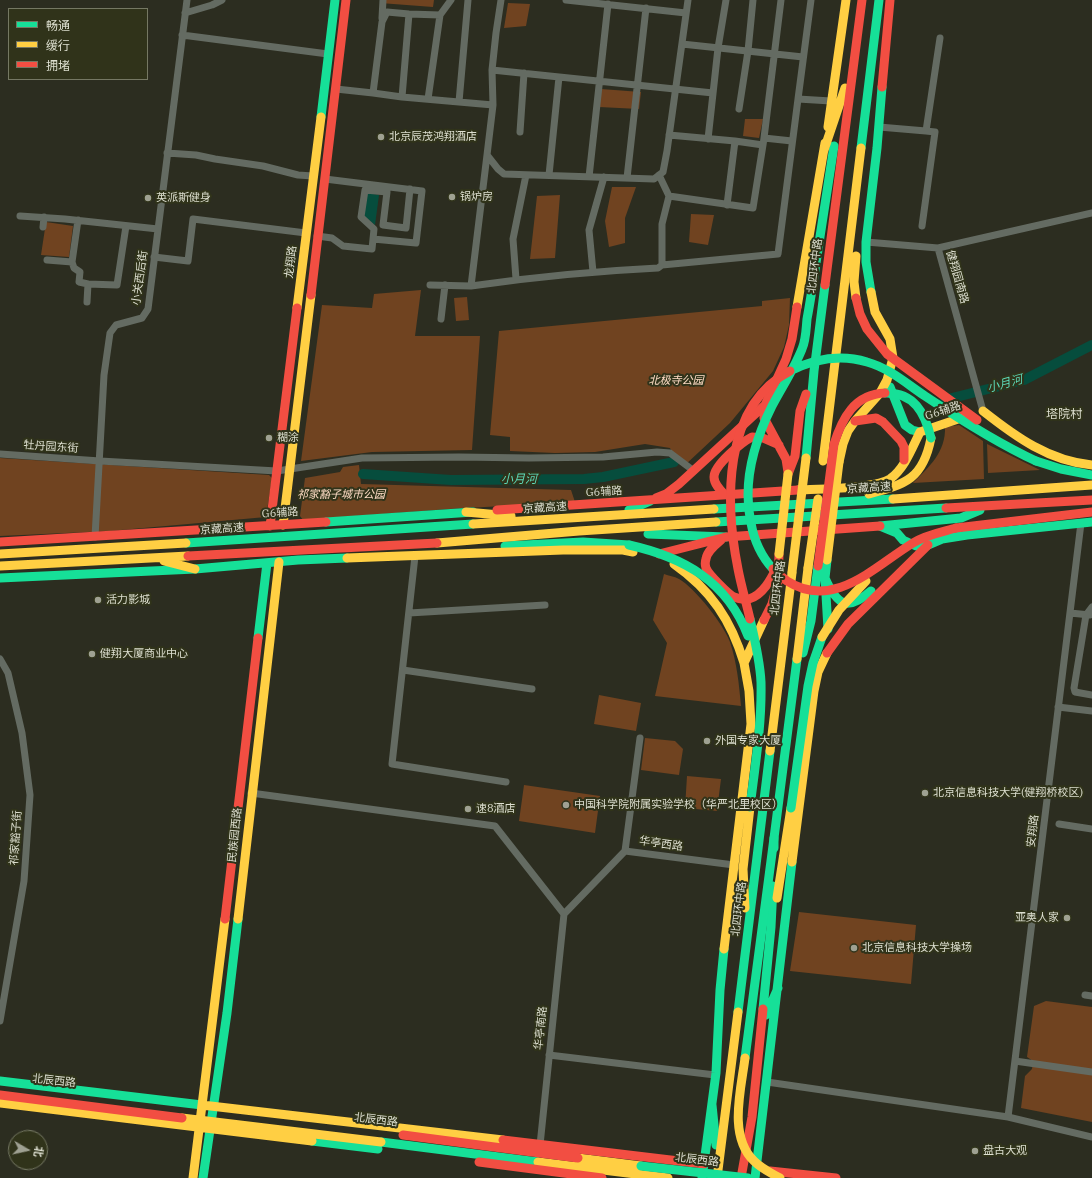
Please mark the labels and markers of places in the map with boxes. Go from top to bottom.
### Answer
place label: 北京辰茂鸿翔酒店 [389,130,477,144]
marker: 北京辰茂鸿翔酒店 [376,132,386,142]
place label: 锅炉房 [460,190,493,204]
place label: 英派斯健身 [156,191,211,205]
marker: 锅炉房 [447,192,457,202]
marker: 英派斯健身 [143,193,153,203]
place label: 糊涂 [277,431,299,445]
marker: 糊涂 [264,433,274,443]
place label: 活力影城 [106,593,150,607]
marker: 活力影城 [93,595,103,605]
place label: 健翔大厦商业中心 [100,647,188,661]
marker: 健翔大厦商业中心 [87,649,97,659]
place label: 外国专家大厦 [715,734,781,748]
marker: 外国专家大厦 [702,736,712,746]
place label: 北京信息科技大学(健翔桥校区) [933,786,1083,800]
marker: 北京信息科技大学(健翔桥校区) [920,788,930,798]
place label: 中国科学院附属实验学校（华严北里校区） [574,798,783,812]
marker: 中国科学院附属实验学校（华严北里校区） [561,800,571,810]
place label: 速8酒店 [476,802,516,816]
marker: 速8酒店 [463,804,473,814]
place label: 亚奥人家 [1015,911,1059,925]
marker: 亚奥人家 [1062,913,1072,923]
place label: 北京信息科技大学操场 [862,941,972,955]
marker: 北京信息科技大学操场 [849,943,859,953]
place label: 盘古大观 [983,1144,1027,1158]
marker: 盘古大观 [970,1146,980,1156]

